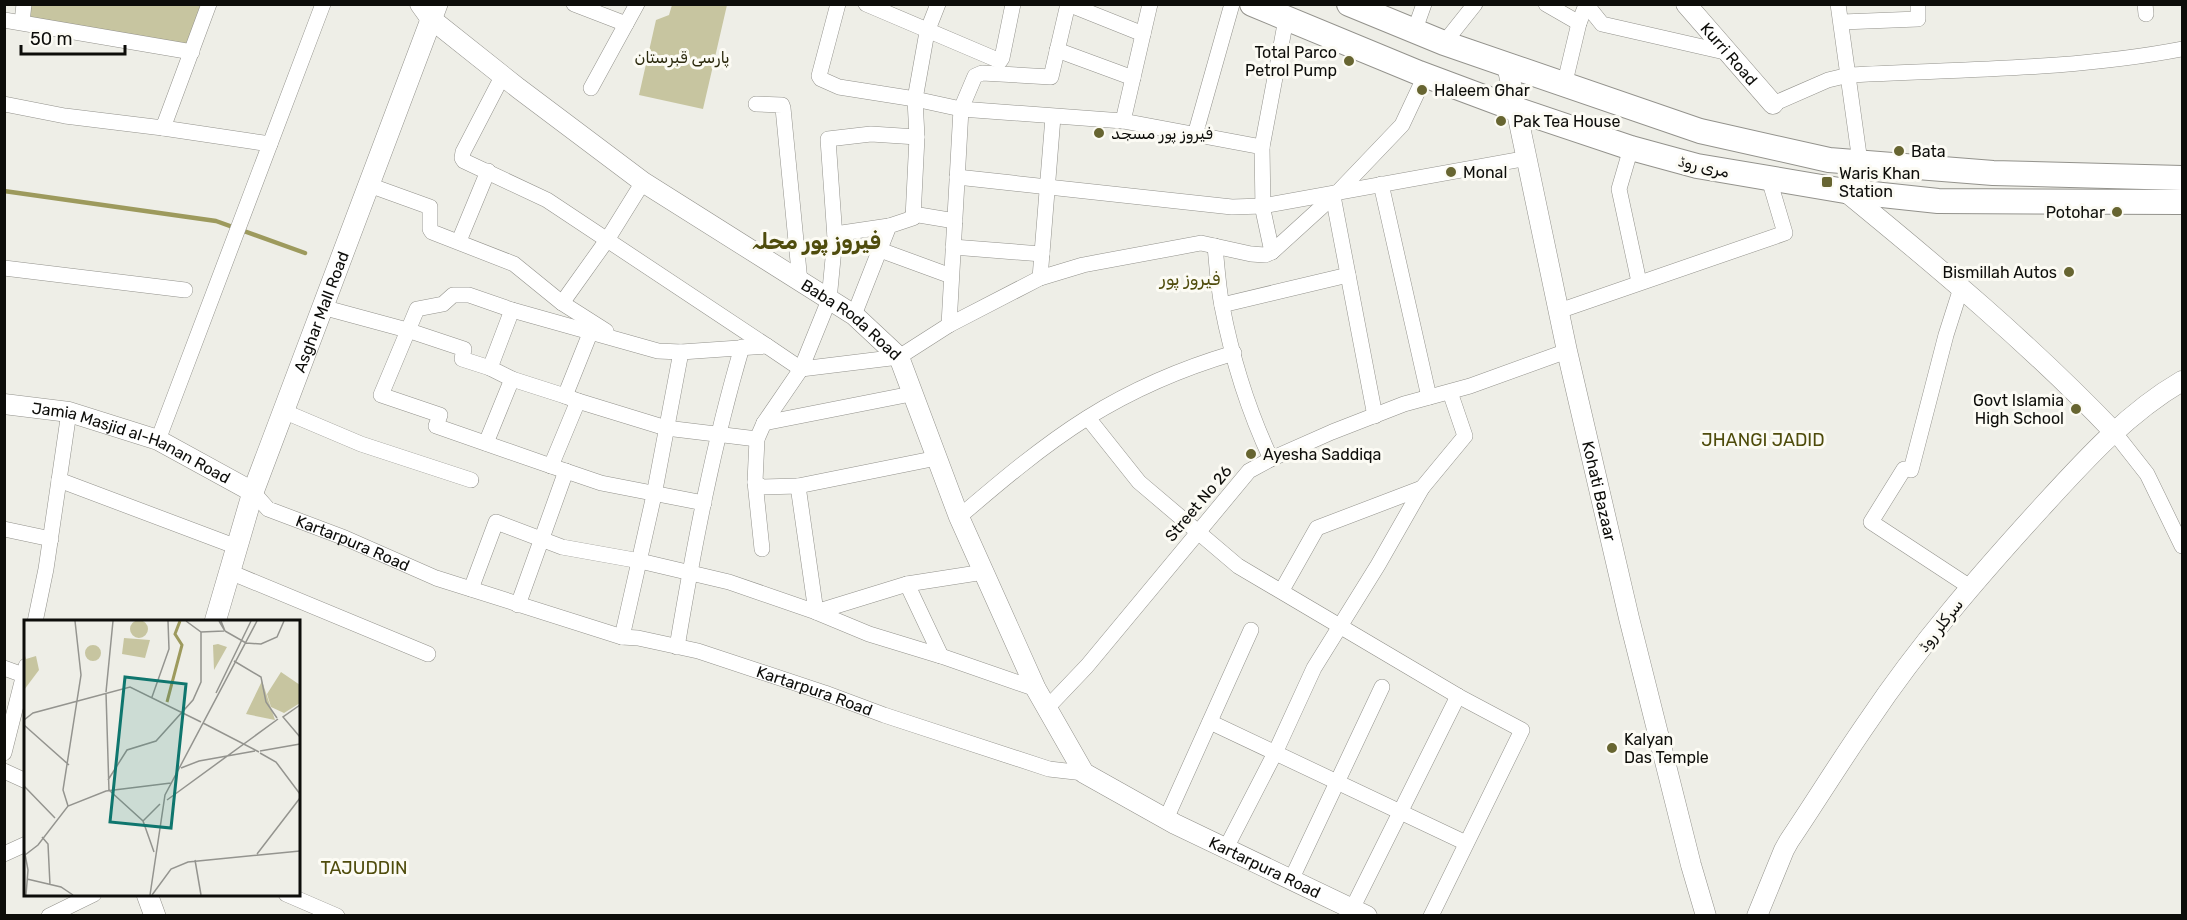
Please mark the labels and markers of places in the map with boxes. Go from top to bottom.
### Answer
place label: Total Parco Petrol Pump [1245,43,1337,80]
marker: Total Parco Petrol Pump [1342,54,1356,68]
place label: Haleem Ghar [1434,81,1530,100]
marker: Haleem Ghar [1415,83,1429,97]
place label: Pak Tea House [1513,112,1620,131]
marker: Pak Tea House [1494,114,1508,128]
place label: فیروز پور مسجد [1111,124,1213,144]
marker: فیروز پور مسجد [1092,126,1106,140]
place label: Bata [1911,142,1946,161]
marker: Bata [1892,144,1906,158]
place label: Monal [1463,163,1507,182]
place label: Waris Khan Station [1839,164,1920,201]
marker: Monal [1444,165,1458,179]
marker: Waris Khan Station [1820,175,1834,189]
place label: Potohar [2046,203,2105,222]
marker: Potohar [2110,205,2124,219]
place label: Bismillah Autos [1942,263,2057,282]
marker: Bismillah Autos [2062,265,2076,279]
place label: Govt Islamia High School [1973,391,2064,428]
marker: Govt Islamia High School [2069,402,2083,416]
place label: Ayesha Saddiqa [1263,445,1381,464]
marker: Ayesha Saddiqa [1244,447,1258,461]
place label: Kalyan Das Temple [1624,730,1709,767]
marker: Kalyan Das Temple [1605,741,1619,755]

